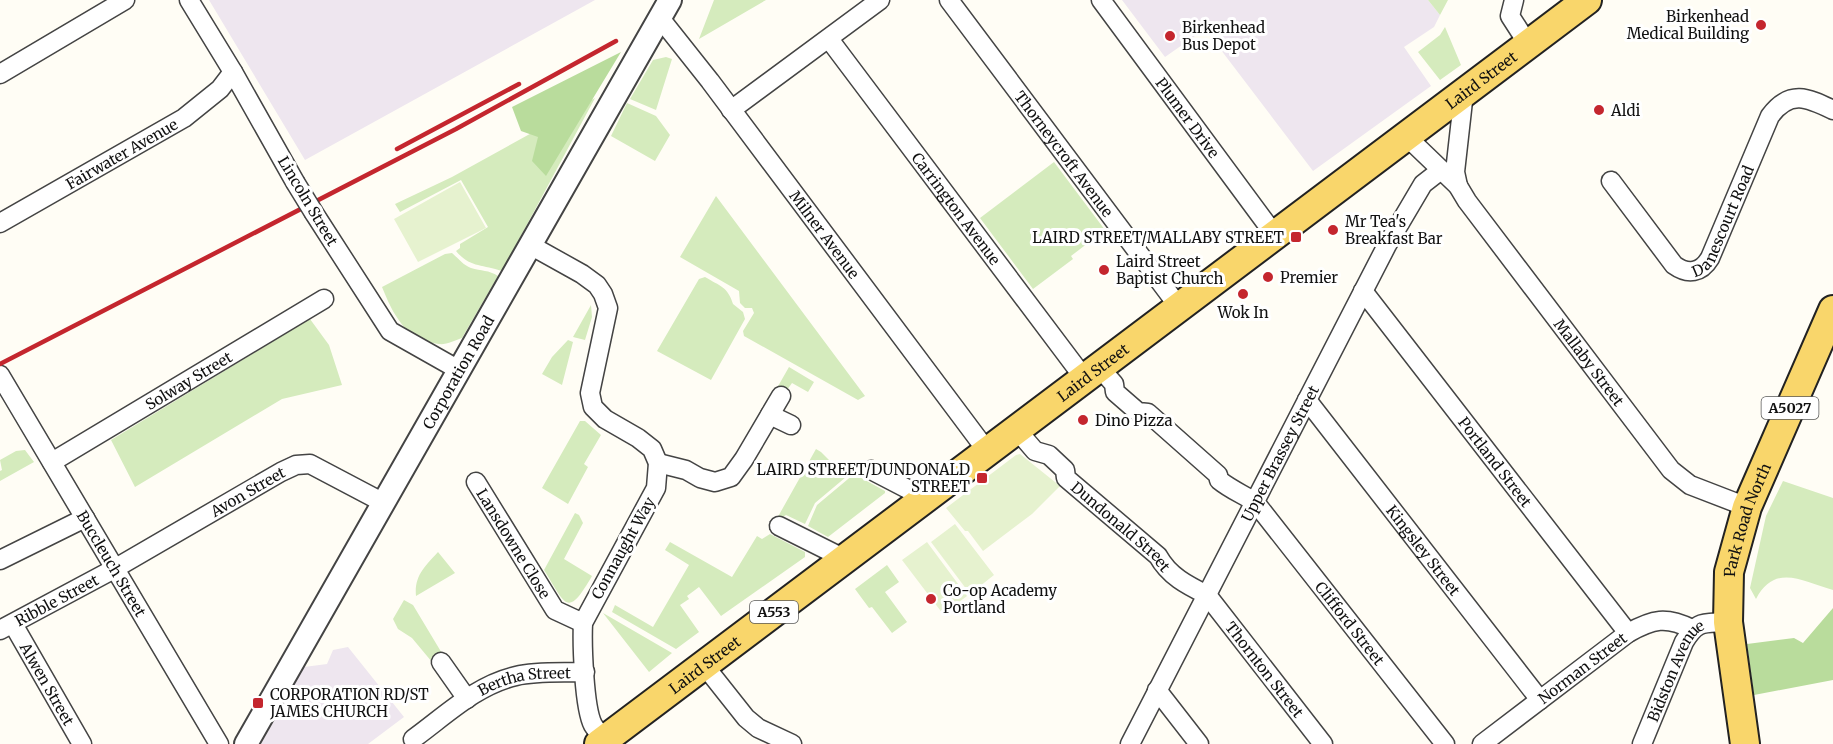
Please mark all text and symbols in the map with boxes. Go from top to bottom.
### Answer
place label: Birkenhead Medical Building [1627,7,1749,43]
place label: Birkenhead Bus Depot [1182,18,1265,54]
marker: Birkenhead Medical Building [1754,18,1768,32]
marker: Birkenhead Bus Depot [1163,29,1177,43]
street label: Laird Street [1441,47,1521,113]
street label: Plumer Drive [1152,73,1224,161]
street label: Thorneycroft Avenue [1011,87,1118,221]
place label: Aldi [1610,101,1641,120]
marker: Aldi [1592,103,1606,117]
street label: Fairwater Avenue [62,114,181,193]
street label: Carrington Avenue [908,148,1005,269]
street label: Lincoln Street [274,153,342,249]
street label: Danescourt Road [1689,162,1758,281]
street label: Milner Avenue [786,187,864,282]
place label: Mr Tea's Breakfast Bar [1345,212,1443,248]
marker: Mr Tea's Breakfast Bar [1326,223,1340,237]
place label: LAIRD STREET/MALLABY STREET [1032,228,1285,247]
marker: LAIRD STREET/MALLABY STREET [1289,230,1303,244]
place label: Laird Street Baptist Church [1116,252,1223,288]
marker: Laird Street Baptist Church [1097,263,1111,277]
place label: Premier [1280,268,1338,287]
marker: Premier [1261,270,1275,284]
marker: Wok In [1236,287,1250,301]
place label: Wok In [1216,303,1269,322]
street label: Corporation Road [418,312,498,432]
street label: Mallaby Street [1550,315,1628,410]
street label: Laird Street [1053,339,1132,405]
street label: Solway Street [142,347,235,414]
street label: Upper Brassey Street [1237,382,1323,525]
road number: A5027 [1762,397,1818,419]
place label: Dino Pizza [1095,411,1173,430]
marker: Dino Pizza [1076,413,1090,427]
street label: Portland Street [1454,413,1536,511]
place label: LAIRD STREET/DUNDONALD STREET [756,460,971,496]
street label: Park Road North [1719,460,1775,577]
street label: Avon Street [206,462,288,521]
marker: LAIRD STREET/DUNDONALD STREET [975,471,989,485]
street label: Dundonald Street [1067,477,1175,575]
street label: Lansdowne Close [473,485,555,602]
street label: Connaught Way [587,493,659,603]
street label: Kingsley Street [1382,501,1465,599]
street label: Buccleuch Street [73,507,151,620]
street label: Ribble Street [11,570,102,630]
street label: Clifford Street [1311,577,1389,669]
place label: Co-op Academy Portland [943,581,1057,617]
marker: Co-op Academy Portland [924,592,938,606]
road number: A553 [750,601,798,623]
street label: Bidston Avenue [1643,615,1707,724]
street label: Thornton Street [1222,617,1308,721]
street label: Norman Street [1534,628,1630,707]
street label: Laird Street [665,631,744,698]
street label: Alwen Street [16,638,79,729]
street label: Bertha Street [474,663,571,699]
place label: CORPORATION RD/ST JAMES CHURCH [269,685,429,721]
marker: CORPORATION RD/ST JAMES CHURCH [251,696,265,710]

